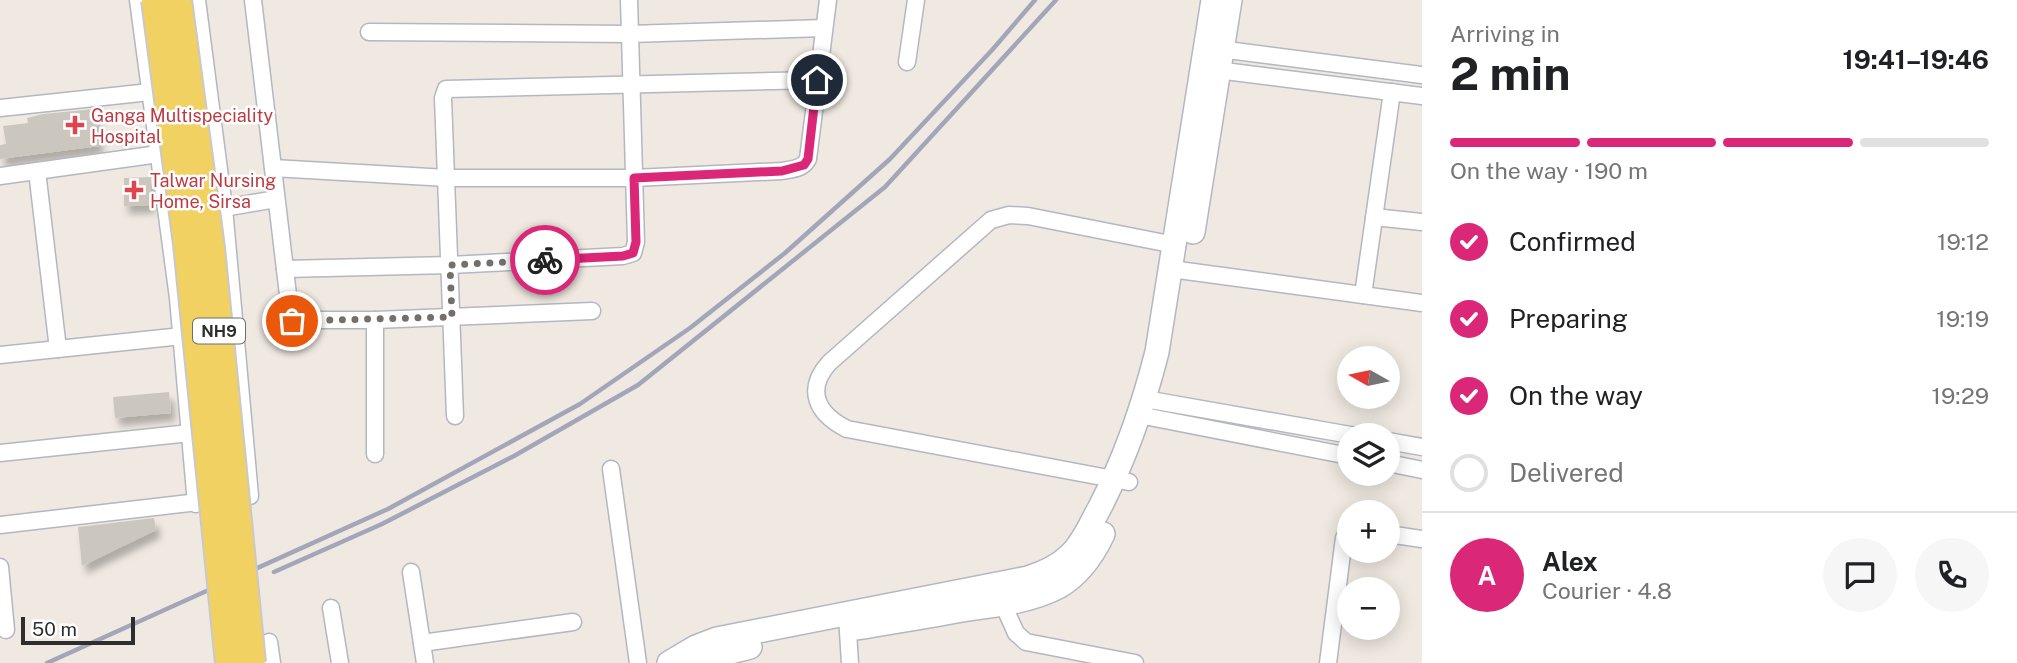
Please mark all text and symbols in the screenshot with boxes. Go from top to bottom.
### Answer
text: Arriving in [1450,20,1560,47]
text: 19:41–19:46 [1843,44,1989,75]
text: 2 min [1450,46,1570,100]
pin [787,50,847,110]
icon: home [798,61,836,99]
place label: Ganga Multispeciality Hospital [91,105,273,147]
marker: Ganga Multispeciality Hospital [65,115,85,135]
text: On the way · 190 m [1450,157,1648,184]
place label: Talwar Nursing Home, Sirsa [150,170,276,212]
marker: Talwar Nursing Home, Sirsa [124,180,144,200]
icon: check [1450,223,1488,261]
courier [510,225,580,295]
text: Confirmed [1509,226,1636,257]
text: 19:12 [1937,228,1989,255]
icon: bike [526,241,564,279]
pin [262,291,322,351]
icon: check [1450,300,1488,338]
icon: bag [273,302,311,340]
text: Preparing [1509,303,1628,334]
text: 19:19 [1936,305,1989,332]
road number: NH9 [193,318,245,344]
north arrow [1337,346,1400,410]
map controls [1337,346,1400,640]
icon: check [1450,377,1488,415]
text: On the way [1509,380,1643,411]
text: 19:29 [1932,382,1989,409]
button: layers [1337,423,1400,486]
text: Delivered [1509,457,1624,488]
button: + [1337,500,1400,563]
button: chat [1823,538,1897,612]
button: phone [1915,538,1989,612]
text: Alex [1542,546,1598,577]
text: A [1478,560,1496,591]
button: − [1337,577,1400,640]
text: Courier · 4.8 [1542,577,1672,604]
scale bar [21,614,135,646]
text: 50 m [32,618,77,640]

